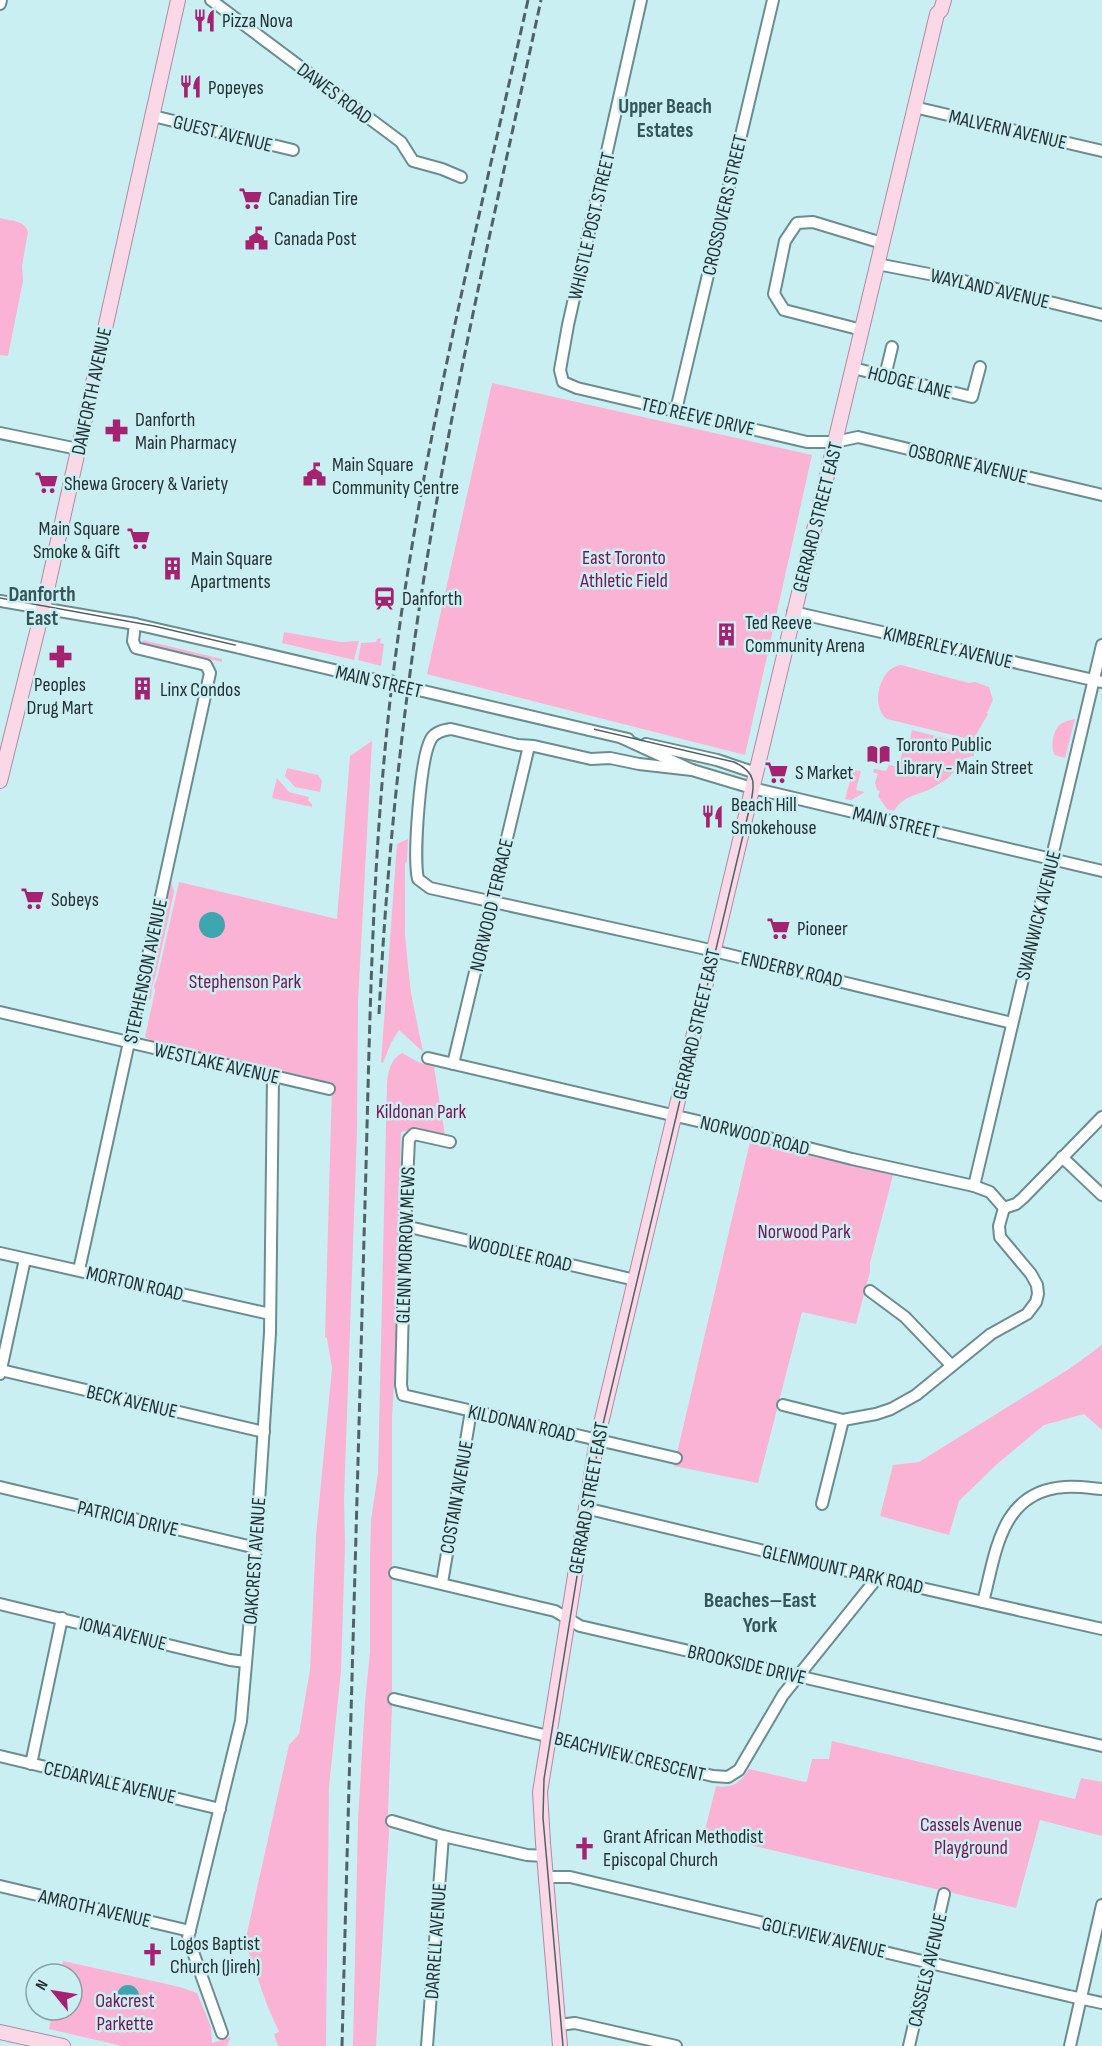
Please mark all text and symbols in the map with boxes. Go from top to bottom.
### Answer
restaurant icon: Pizza Nova [191,7,217,33]
place label: Pizza Nova [222,9,293,33]
street label: DAWES ROAD [292,58,377,130]
restaurant icon: Popeyes [177,74,203,100]
place label: Popeyes [208,76,264,100]
district label: Upper Beach Estates [618,94,712,143]
street label: MALVERN AVENUE [946,105,1069,155]
street label: GUEST AVENUE [171,110,275,158]
street label: CROSSOVERS STREET [697,133,753,278]
street label: WHISTLE POST STREET [563,150,621,302]
supermarket icon: Canadian Tire [237,185,263,211]
place label: Canadian Tire [268,187,358,211]
public building icon: Canada Post [243,225,269,251]
place label: Canada Post [274,227,357,251]
street label: WAYLAND AVENUE [928,264,1052,314]
street label: DANFORTH AVENUE [67,325,117,457]
street label: HODGE LANE [865,361,954,405]
street label: TED REEVE DRIVE [639,392,757,442]
place label: Danforth Main Pharmacy [135,408,237,455]
pharmacy icon: Danforth Main Pharmacy [104,418,130,444]
street label: OSBORNE AVENUE [906,439,1030,489]
street label: GERRARD STREET EAST [788,440,848,595]
place label: Main Square Community Centre [332,453,459,500]
public building icon: Main Square Community Centre [301,462,327,488]
supermarket icon: Shewa Grocery & Variety [33,470,59,496]
place label: Shewa Grocery & Variety [64,472,228,496]
place label: Main Square Smoke & Gift [33,517,120,564]
supermarket icon: Main Square Smoke & Gift [125,526,151,552]
park label: East Toronto Athletic Field [579,546,668,593]
place label: Main Square Apartments [190,547,272,594]
building icon: Main Square Apartments [160,556,186,582]
district label: Danforth East [8,582,76,631]
station icon: Danforth [371,585,397,611]
place label: Danforth [402,587,462,611]
place label: Ted Reeve Community Arena [745,611,865,658]
building icon: Ted Reeve Community Arena [714,621,740,647]
street label: KIMBERLEY AVENUE [881,621,1015,675]
pharmacy icon: Peoples Drug Mart [47,644,73,670]
street label: MAIN STREET [333,660,424,704]
place label: Peoples Drug Mart [27,673,93,720]
building icon: Linx Condos [129,676,155,702]
place label: Linx Condos [160,678,241,702]
place label: Toronto Public Library - Main Street [896,733,1033,780]
library icon: Toronto Public Library - Main Street [865,742,891,768]
supermarket icon: S Market [764,759,790,785]
place label: S Market [795,761,853,785]
place label: Beach Hill Smokehouse [731,793,817,840]
street label: MAIN STREET [850,801,941,845]
restaurant icon: Beach Hill Smokehouse [700,803,726,829]
street label: NORWOOD TERRACE [465,836,519,974]
street label: SWANWICK AVENUE [1011,848,1067,982]
supermarket icon: Sobeys [20,886,46,912]
place label: Sobeys [51,888,99,912]
street label: STEPHENSON AVENUE [119,897,173,1046]
supermarket icon: Pioneer [766,915,792,941]
place label: Pioneer [797,917,848,941]
street label: GERRARD STREET EAST [668,946,726,1102]
street label: ENDERBY ROAD [739,947,845,993]
park label: Stephenson Park [189,970,302,994]
street label: WESTLAKE AVENUE [152,1038,282,1090]
park label: Kildonan Park [376,1100,467,1124]
street label: NORWOOD ROAD [697,1111,812,1161]
street label: GLENN MORROW MEWS [391,1166,421,1324]
park label: Norwood Park [757,1220,851,1244]
street label: WOODLEE ROAD [465,1230,574,1278]
street label: MORTON ROAD [84,1261,186,1307]
street label: BECK AVENUE [84,1380,180,1424]
street label: KILDONAN ROAD [466,1400,578,1448]
street label: GERRARD STREET EAST [564,1420,614,1576]
street label: COSTAIN AVENUE [435,1439,479,1556]
street label: PATRICIA DRIVE [75,1496,181,1542]
street label: OAKCREST AVENUE [239,1497,271,1626]
street label: GLENMOUNT PARK ROAD [760,1540,926,1600]
district label: Beaches–East York [704,1587,816,1639]
street label: IONA AVENUE [76,1612,169,1656]
street label: BROOKSIDE DRIVE [685,1640,808,1690]
street label: BEACHVIEW CRESCENT [552,1727,708,1787]
street label: CEDARVALE AVENUE [42,1756,178,1810]
park label: Cassels Avenue Playground [920,1813,1022,1860]
place label: Grant African Methodist Episcopal Church [603,1825,763,1872]
church icon: Grant African Methodist Episcopal Church [572,1835,598,1861]
street label: DARRELL AVENUE [420,1882,452,2000]
street label: AMROTH AVENUE [36,1884,153,1933]
street label: CASSELS AVENUE [903,1911,953,2029]
street label: GOLFVIEW AVENUE [760,1912,888,1964]
place label: Logos Baptist Church (Jireh) [170,1932,260,1979]
church icon: Logos Baptist Church (Jireh) [139,1942,165,1968]
north arrow [24,1962,84,2022]
text: N [32,1977,53,1994]
park label: Oakcrest Parkette [95,1989,155,2036]

